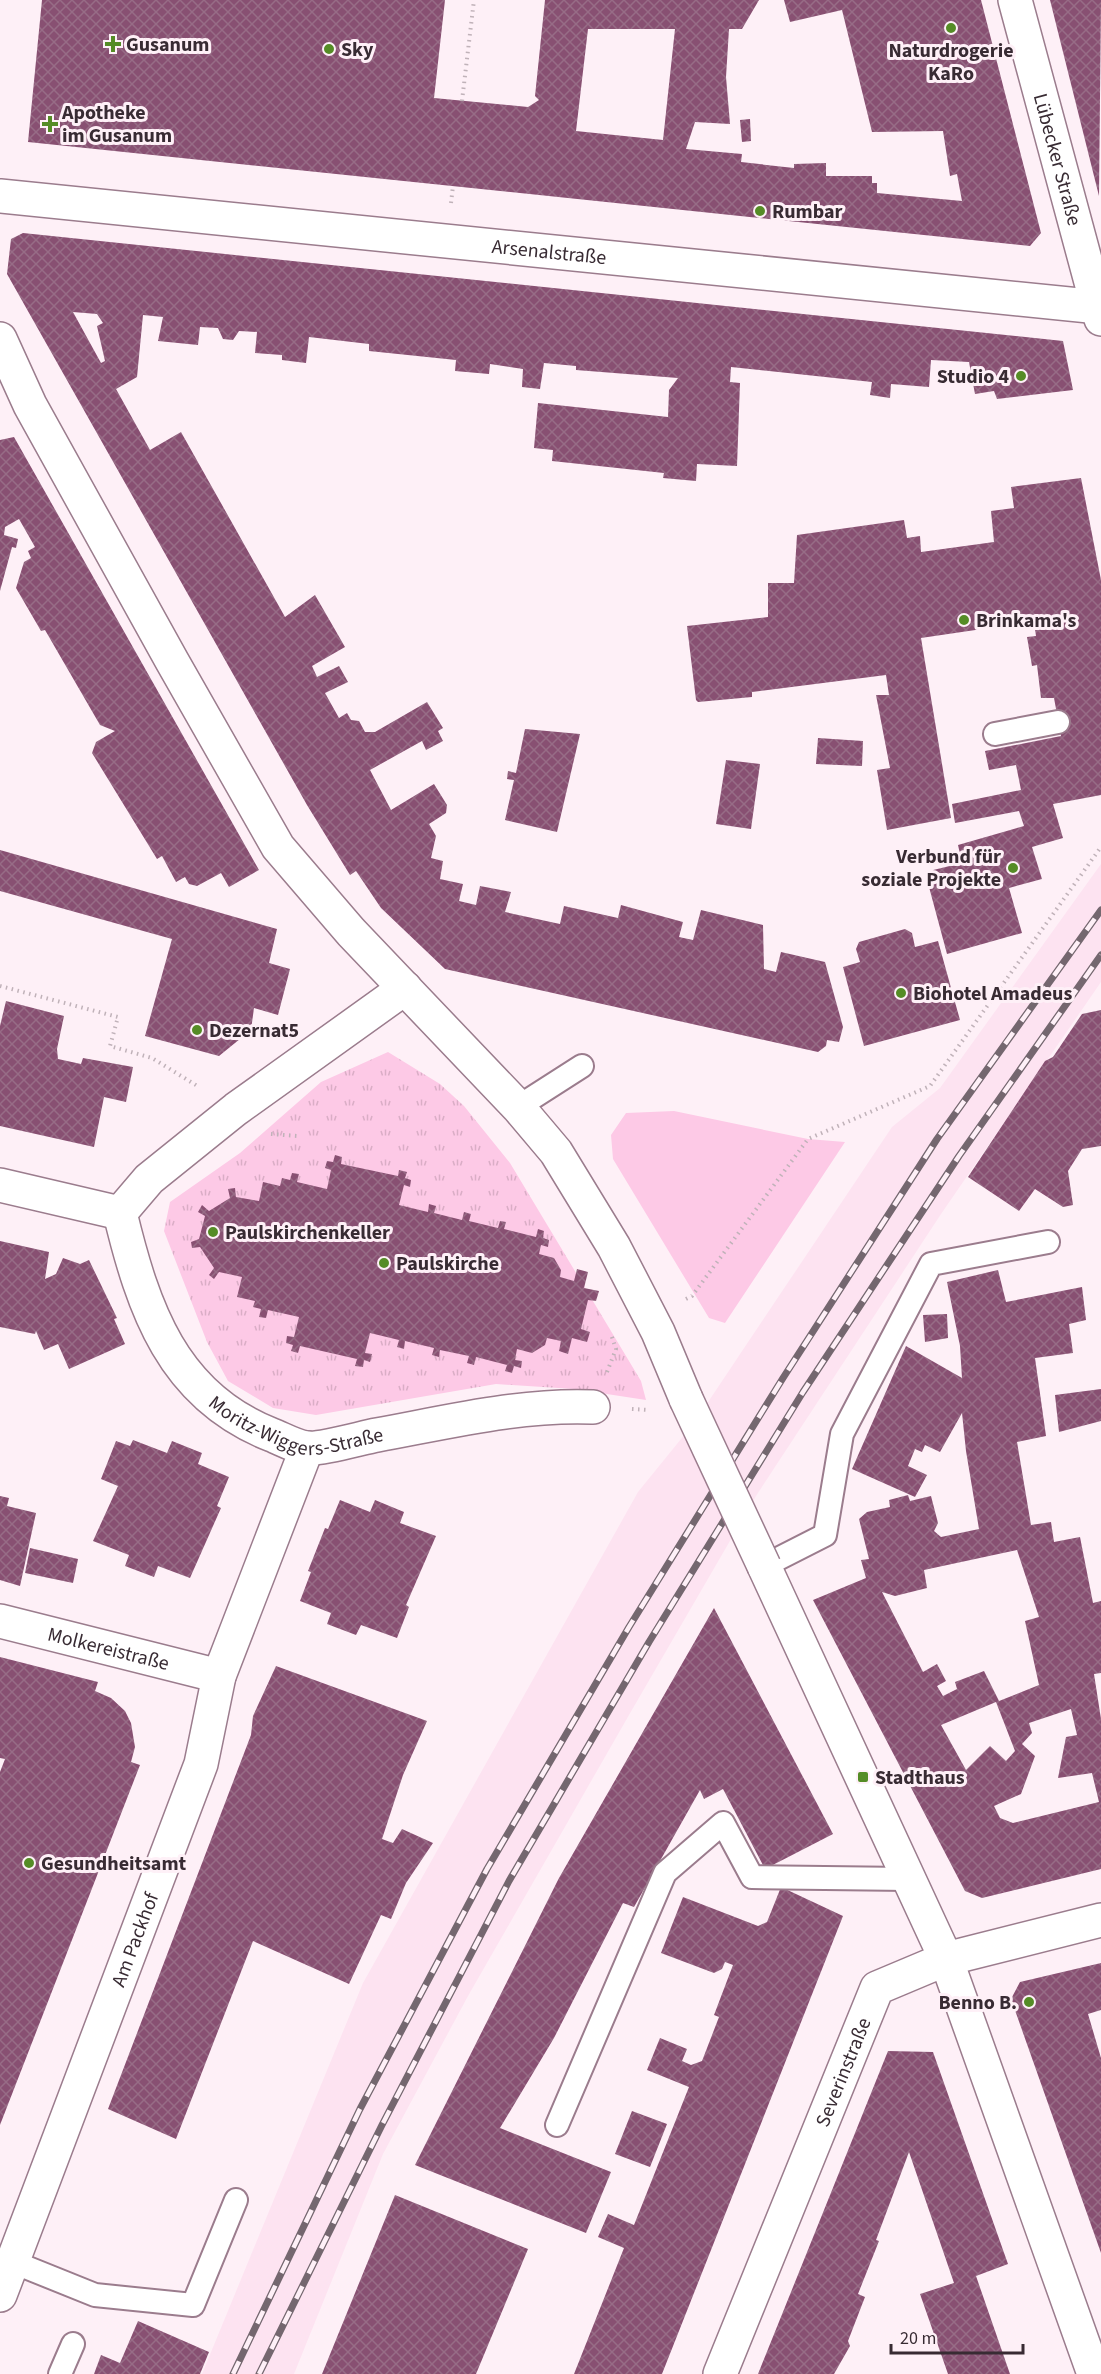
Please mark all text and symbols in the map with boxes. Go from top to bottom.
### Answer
marker: Naturdrogerie KaRo [944,21,958,35]
place label: Gusanum [126,31,209,59]
marker: Gusanum [104,35,122,53]
place label: Sky [341,36,374,64]
place label: Naturdrogerie KaRo [888,37,1014,88]
marker: Sky [322,42,336,56]
street label: Lübecker Straße [1026,90,1088,229]
place label: Apotheke im Gusanum [61,99,172,150]
marker: Apotheke im Gusanum [43,117,57,131]
place label: Rumbar [772,198,843,226]
marker: Rumbar [753,204,767,218]
street label: Arsenalstraße [490,233,608,272]
place label: Studio 4 [937,363,1009,391]
marker: Studio 4 [1014,369,1028,383]
place label: Brinkama's [976,607,1077,635]
marker: Brinkama's [957,613,971,627]
place label: Verbund für soziale Projekte [861,843,1001,894]
marker: Verbund für soziale Projekte [1006,861,1020,875]
place label: Biohotel Amadeus [913,980,1072,1008]
marker: Biohotel Amadeus [894,986,908,1000]
place label: Dezernat5 [209,1017,299,1045]
marker: Dezernat5 [190,1023,204,1037]
place label: Paulskirchenkeller [225,1219,390,1247]
marker: Paulskirchenkeller [206,1225,220,1239]
place label: Paulskirche [396,1250,499,1278]
marker: Paulskirche [377,1256,391,1270]
street label: Moritz-Wiggers-Straße [202,1389,386,1463]
street label: Molkereistraße [45,1621,172,1678]
place label: Stadthaus [875,1764,965,1792]
marker: Stadthaus [856,1770,870,1784]
place label: Gesundheitsamt [41,1850,187,1878]
marker: Gesundheitsamt [22,1856,36,1870]
street label: Am Packhof [105,1888,166,1991]
place label: Benno B. [938,1989,1017,2017]
marker: Benno B. [1022,1995,1036,2009]
street label: Severinstraße [809,2014,879,2131]
scale bar [891,2317,1023,2355]
text: 20 m [900,2326,936,2351]

